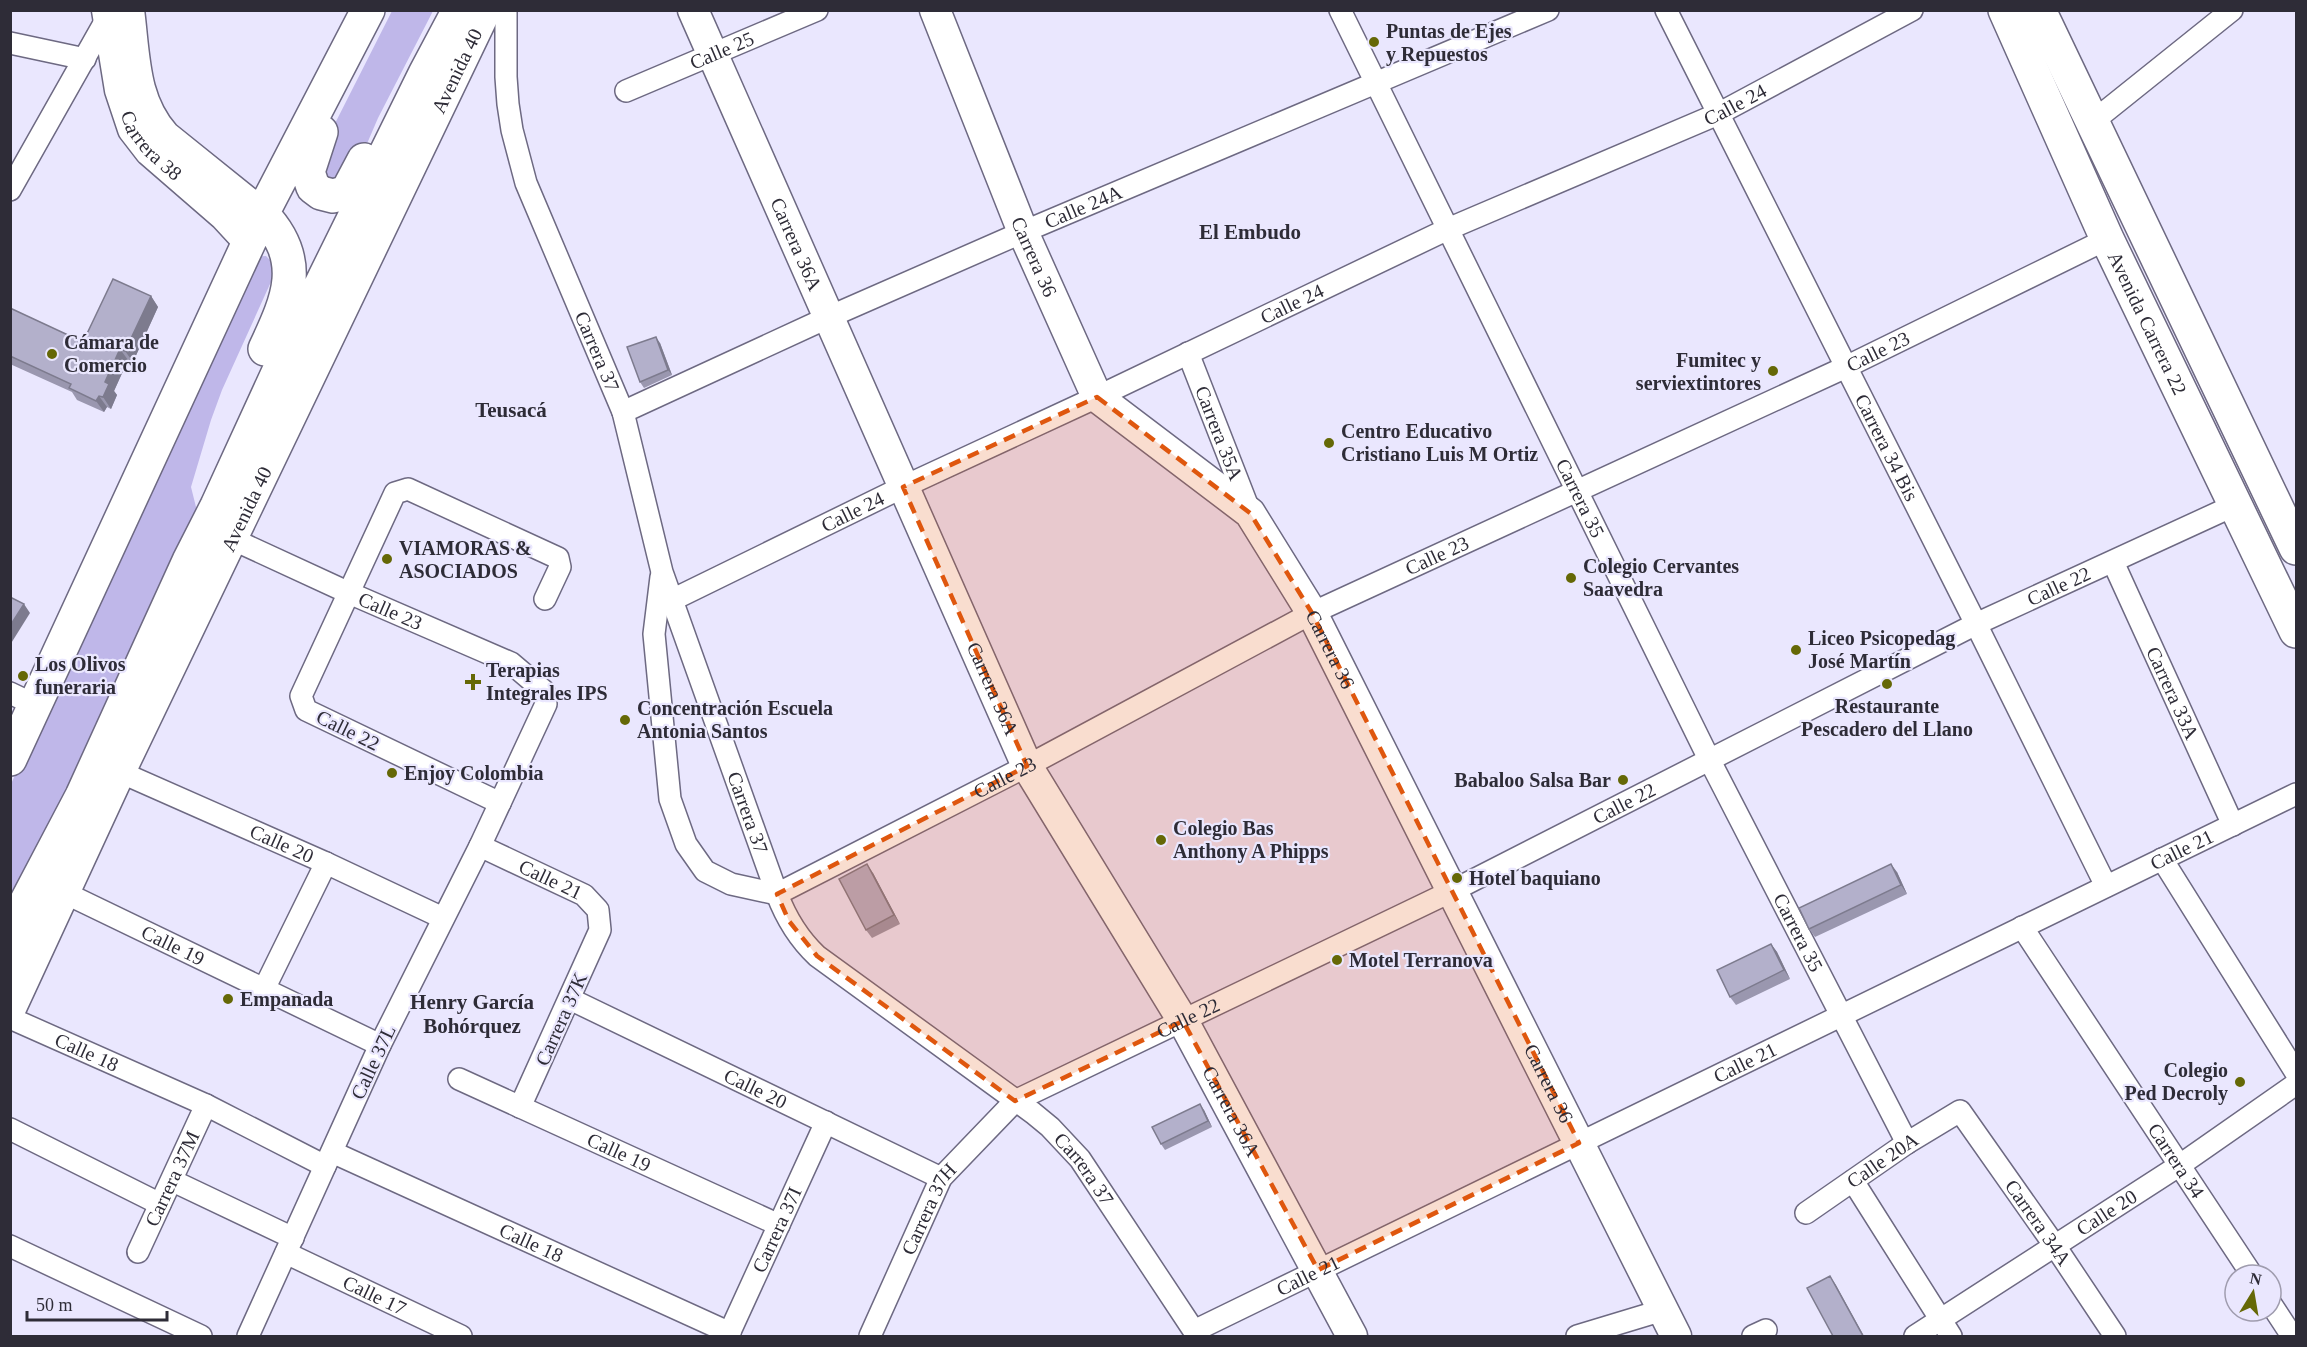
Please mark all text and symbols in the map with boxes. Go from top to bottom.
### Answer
place label: Puntas de Ejes y Repuestos [1386,20,1512,66]
street label: Avenida 40 [427,25,486,117]
street label: Calle 25 [686,27,757,74]
marker: Puntas de Ejes y Repuestos [1367,35,1381,49]
street label: Calle 24 [1701,79,1770,130]
street label: Carrera 38 [117,108,186,185]
street label: Calle 24A [1041,180,1126,233]
street label: Carrera 36A [766,194,827,295]
street label: Carrera 36 [1007,214,1062,300]
district label: El Embudo [1199,220,1301,244]
street label: Avenida Carrera 22 [2104,248,2191,398]
street label: Calle 24 [1257,279,1327,328]
street label: Carrera 37 [571,308,624,395]
street label: Calle 23 [1843,327,1913,376]
place label: Cámara de Comercio [64,331,159,376]
marker: Cámara de Comercio [45,347,59,361]
place label: Fumitec y serviextintores [1636,349,1761,394]
marker: Fumitec y serviextintores [1766,364,1780,378]
street label: Carrera 35A [1191,383,1248,484]
street label: Carrera 34 Bis [1851,390,1923,505]
district label: Teusacá [475,398,547,422]
place label: Centro Educativo Cristiano Luis M Ortiz [1341,420,1538,465]
marker: Centro Educativo Cristiano Luis M Ortiz [1322,436,1336,450]
street label: Carrera 35 [1552,455,1609,541]
street label: Avenida 40 [217,463,276,555]
street label: Calle 24 [818,487,888,536]
street label: Calle 23 [1402,531,1472,580]
place label: VIAMORAS & ASOCIADOS [399,537,532,582]
marker: VIAMORAS & ASOCIADOS [380,552,394,566]
place label: Colegio Cervantes Saavedra [1583,555,1739,600]
street label: Calle 22 [2024,562,2094,610]
marker: Colegio Cervantes Saavedra [1564,571,1578,585]
street label: Calle 23 [355,587,426,634]
street label: Carrera 36 [1301,606,1359,692]
place label: Liceo Psicopedag José Martín [1808,627,1955,672]
street label: Carrera 36A [963,639,1023,739]
marker: Liceo Psicopedag José Martín [1789,643,1803,657]
street label: Carrera 33A [2142,643,2204,743]
place label: Los Olivos funeraria [35,653,126,698]
place label: Terapias Integrales IPS [486,659,608,705]
marker: Los Olivos funeraria [16,669,30,683]
marker: Terapias Integrales IPS [464,673,482,691]
marker: Restaurante Pescadero del Llano [1880,677,1894,691]
place label: Restaurante Pescadero del Llano [1801,695,1973,740]
place label: Concentración Escuela Antonia Santos [637,697,833,742]
street label: Calle 22 [313,705,383,755]
marker: Concentración Escuela Antonia Santos [618,713,632,727]
street label: Calle 23 [970,752,1040,803]
place label: Enjoy Colombia [404,762,543,785]
marker: Enjoy Colombia [385,766,399,780]
street label: Carrera 37 [723,769,773,856]
place label: Babaloo Salsa Bar [1454,769,1611,791]
marker: Babaloo Salsa Bar [1616,773,1630,787]
street label: Calle 22 [1589,778,1659,828]
place label: Colegio Bas Anthony A Phipps [1173,817,1329,863]
street label: Calle 20 [247,820,317,867]
street label: Calle 21 [2147,825,2217,874]
marker: Colegio Bas Anthony A Phipps [1154,833,1168,847]
street label: Calle 21 [515,855,586,904]
place label: Hotel baquiano [1469,867,1601,890]
marker: Hotel baquiano [1450,871,1464,885]
street label: Carrera 35 [1769,890,1828,975]
street label: Calle 19 [138,921,208,970]
place label: Motel Terranova [1349,949,1493,971]
marker: Motel Terranova [1330,953,1344,967]
street label: Carrera 37K [531,969,591,1069]
place label: Empanada [240,988,333,1011]
district label: Henry García Bohórquez [410,990,534,1038]
marker: Empanada [221,992,235,1006]
street label: Calle 22 [1153,993,1223,1042]
street label: Calle 37L [346,1021,400,1103]
street label: Calle 18 [52,1028,122,1076]
street label: Calle 21 [1710,1038,1780,1087]
street label: Carrera 36 [1520,1041,1578,1126]
place label: Colegio Ped Decroly [2125,1059,2228,1105]
street label: Carrera 36A [1198,1062,1265,1161]
street label: Calle 20 [720,1064,791,1113]
marker: Colegio Ped Decroly [2233,1075,2247,1089]
street label: Carrera 34 [2144,1119,2209,1202]
street label: Carrera 37M [140,1127,204,1230]
street label: Calle 19 [584,1128,654,1176]
street label: Carrera 37 [1050,1128,1118,1209]
street label: Calle 20A [1843,1128,1923,1192]
street label: Carrera 37H [897,1158,960,1258]
street label: Carrera 34A [2001,1175,2076,1270]
street label: Carrera 37I [748,1183,806,1276]
street label: Calle 20 [2072,1185,2141,1240]
street label: Calle 18 [496,1219,567,1267]
street label: Calle 21 [1273,1251,1343,1300]
north arrow [2223,1263,2283,1323]
text: N [2248,1269,2263,1288]
street label: Calle 17 [339,1271,410,1319]
scale bar [27,1284,166,1322]
text: 50 m [36,1295,73,1315]

